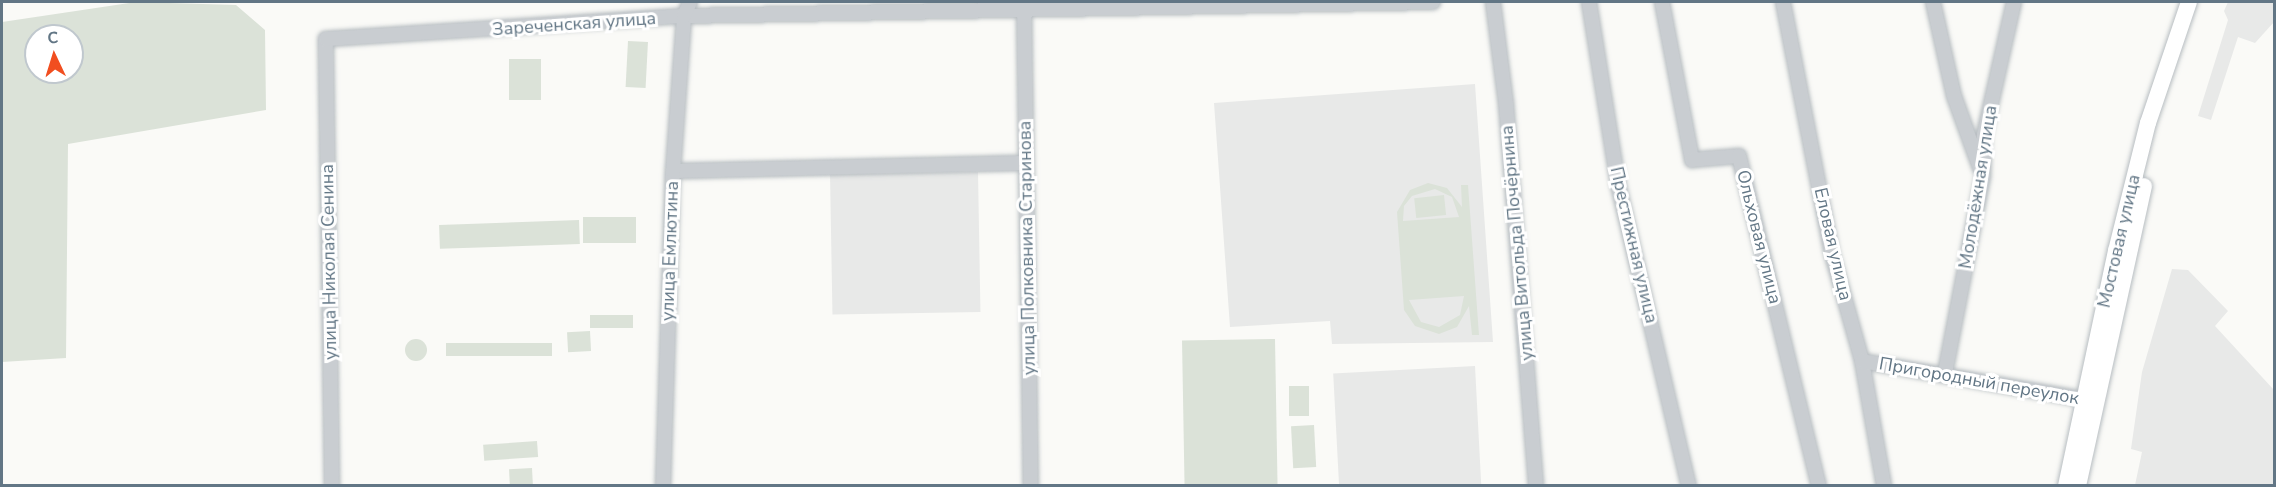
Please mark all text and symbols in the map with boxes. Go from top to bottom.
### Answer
street label: Зареченская улица [491,8,657,40]
north arrow [24,24,84,84]
text: С [47,27,59,49]
street label: Молодёжная улица [1954,104,2002,270]
street label: улица Полковника Старинова [1014,121,1040,375]
street label: улица Витольда Почёрнина [1496,125,1538,361]
street label: улица Николая Сенина [316,164,342,360]
street label: Престижная улица [1605,165,1663,325]
street label: Ольховая улица [1732,168,1786,306]
street label: Мостовая улица [2093,172,2145,310]
street label: улица Емлютина [657,181,683,321]
street label: Еловая улица [1810,185,1856,303]
street label: Пригородный переулок [1877,353,2081,409]

